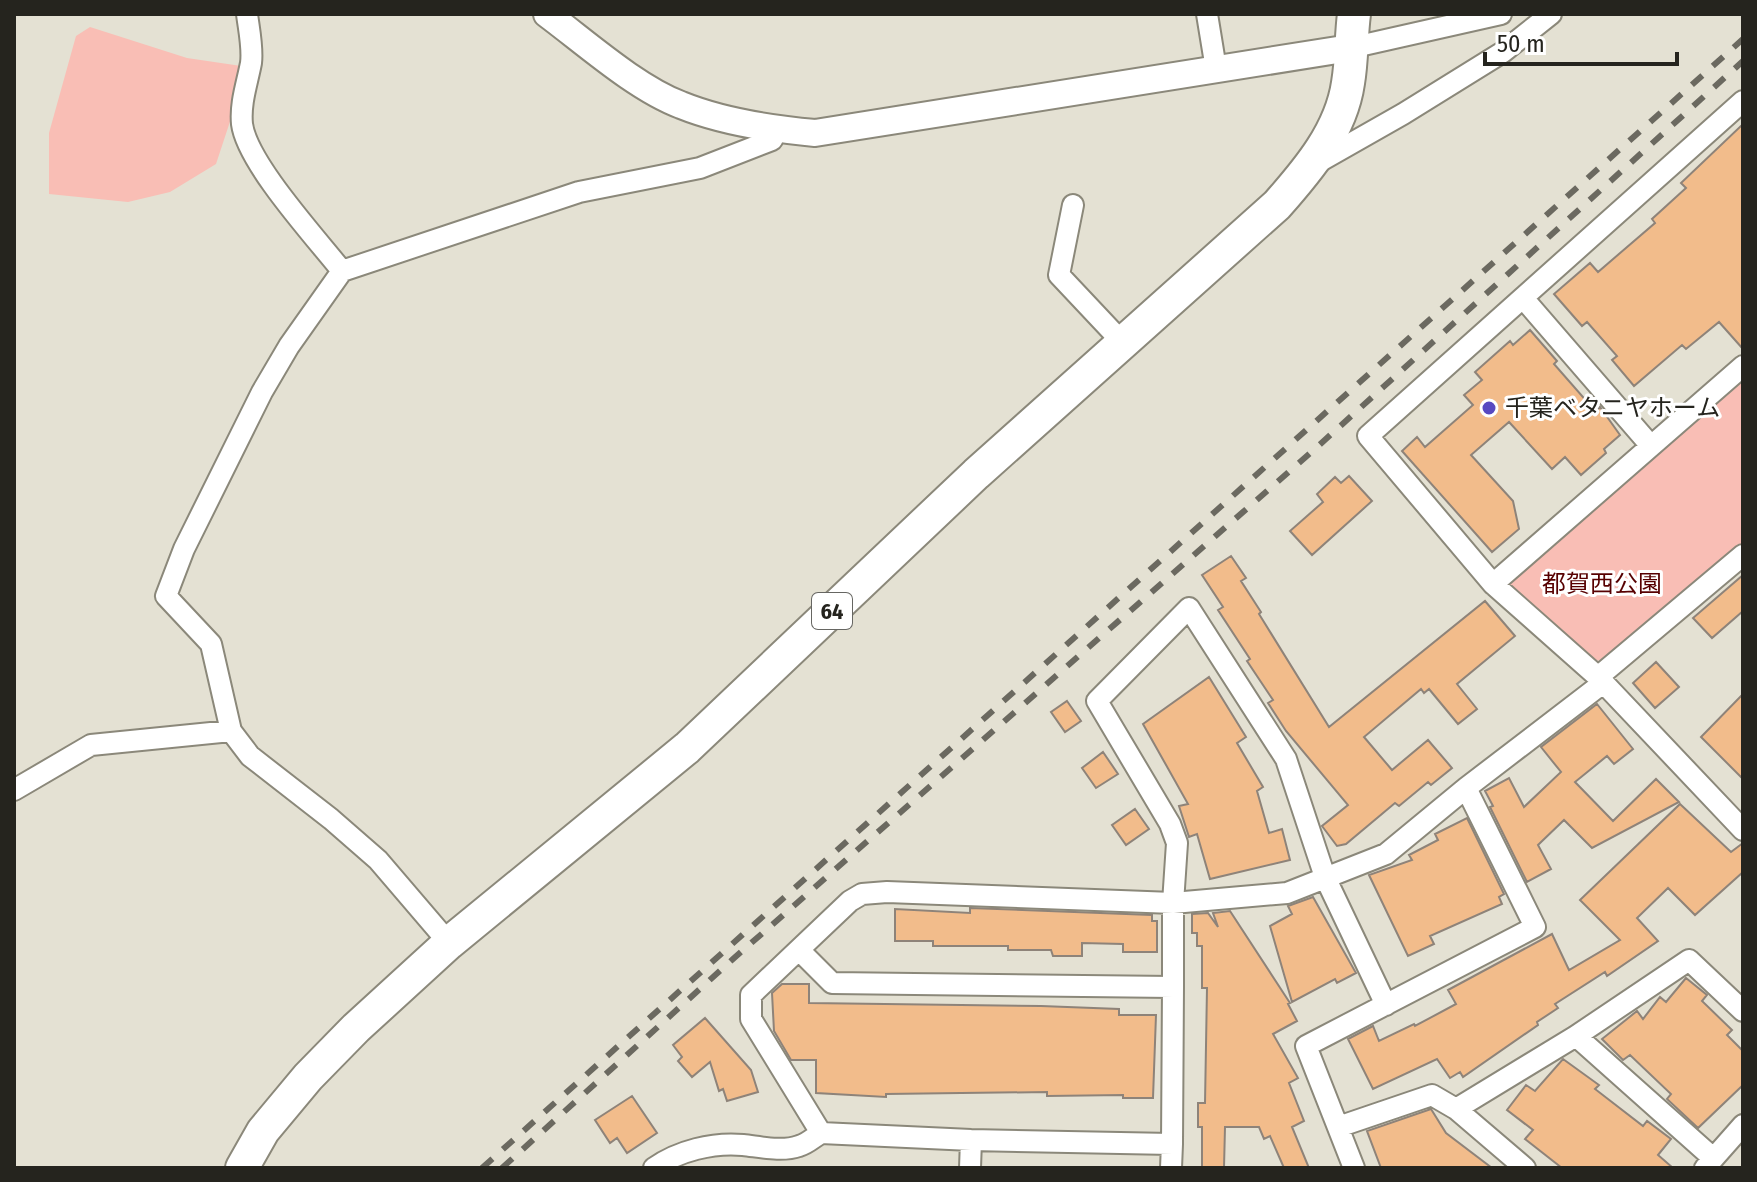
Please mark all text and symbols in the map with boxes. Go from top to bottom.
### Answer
scale bar [1485,16,1677,66]
text: 50 m [1497,30,1545,58]
place label: 千葉ベタニヤホーム [1505,394,1720,422]
marker: 千葉ベタニヤホーム [1480,399,1498,417]
park label: 都賀西公園 [1542,570,1662,598]
road number: 64 [812,593,852,629]

